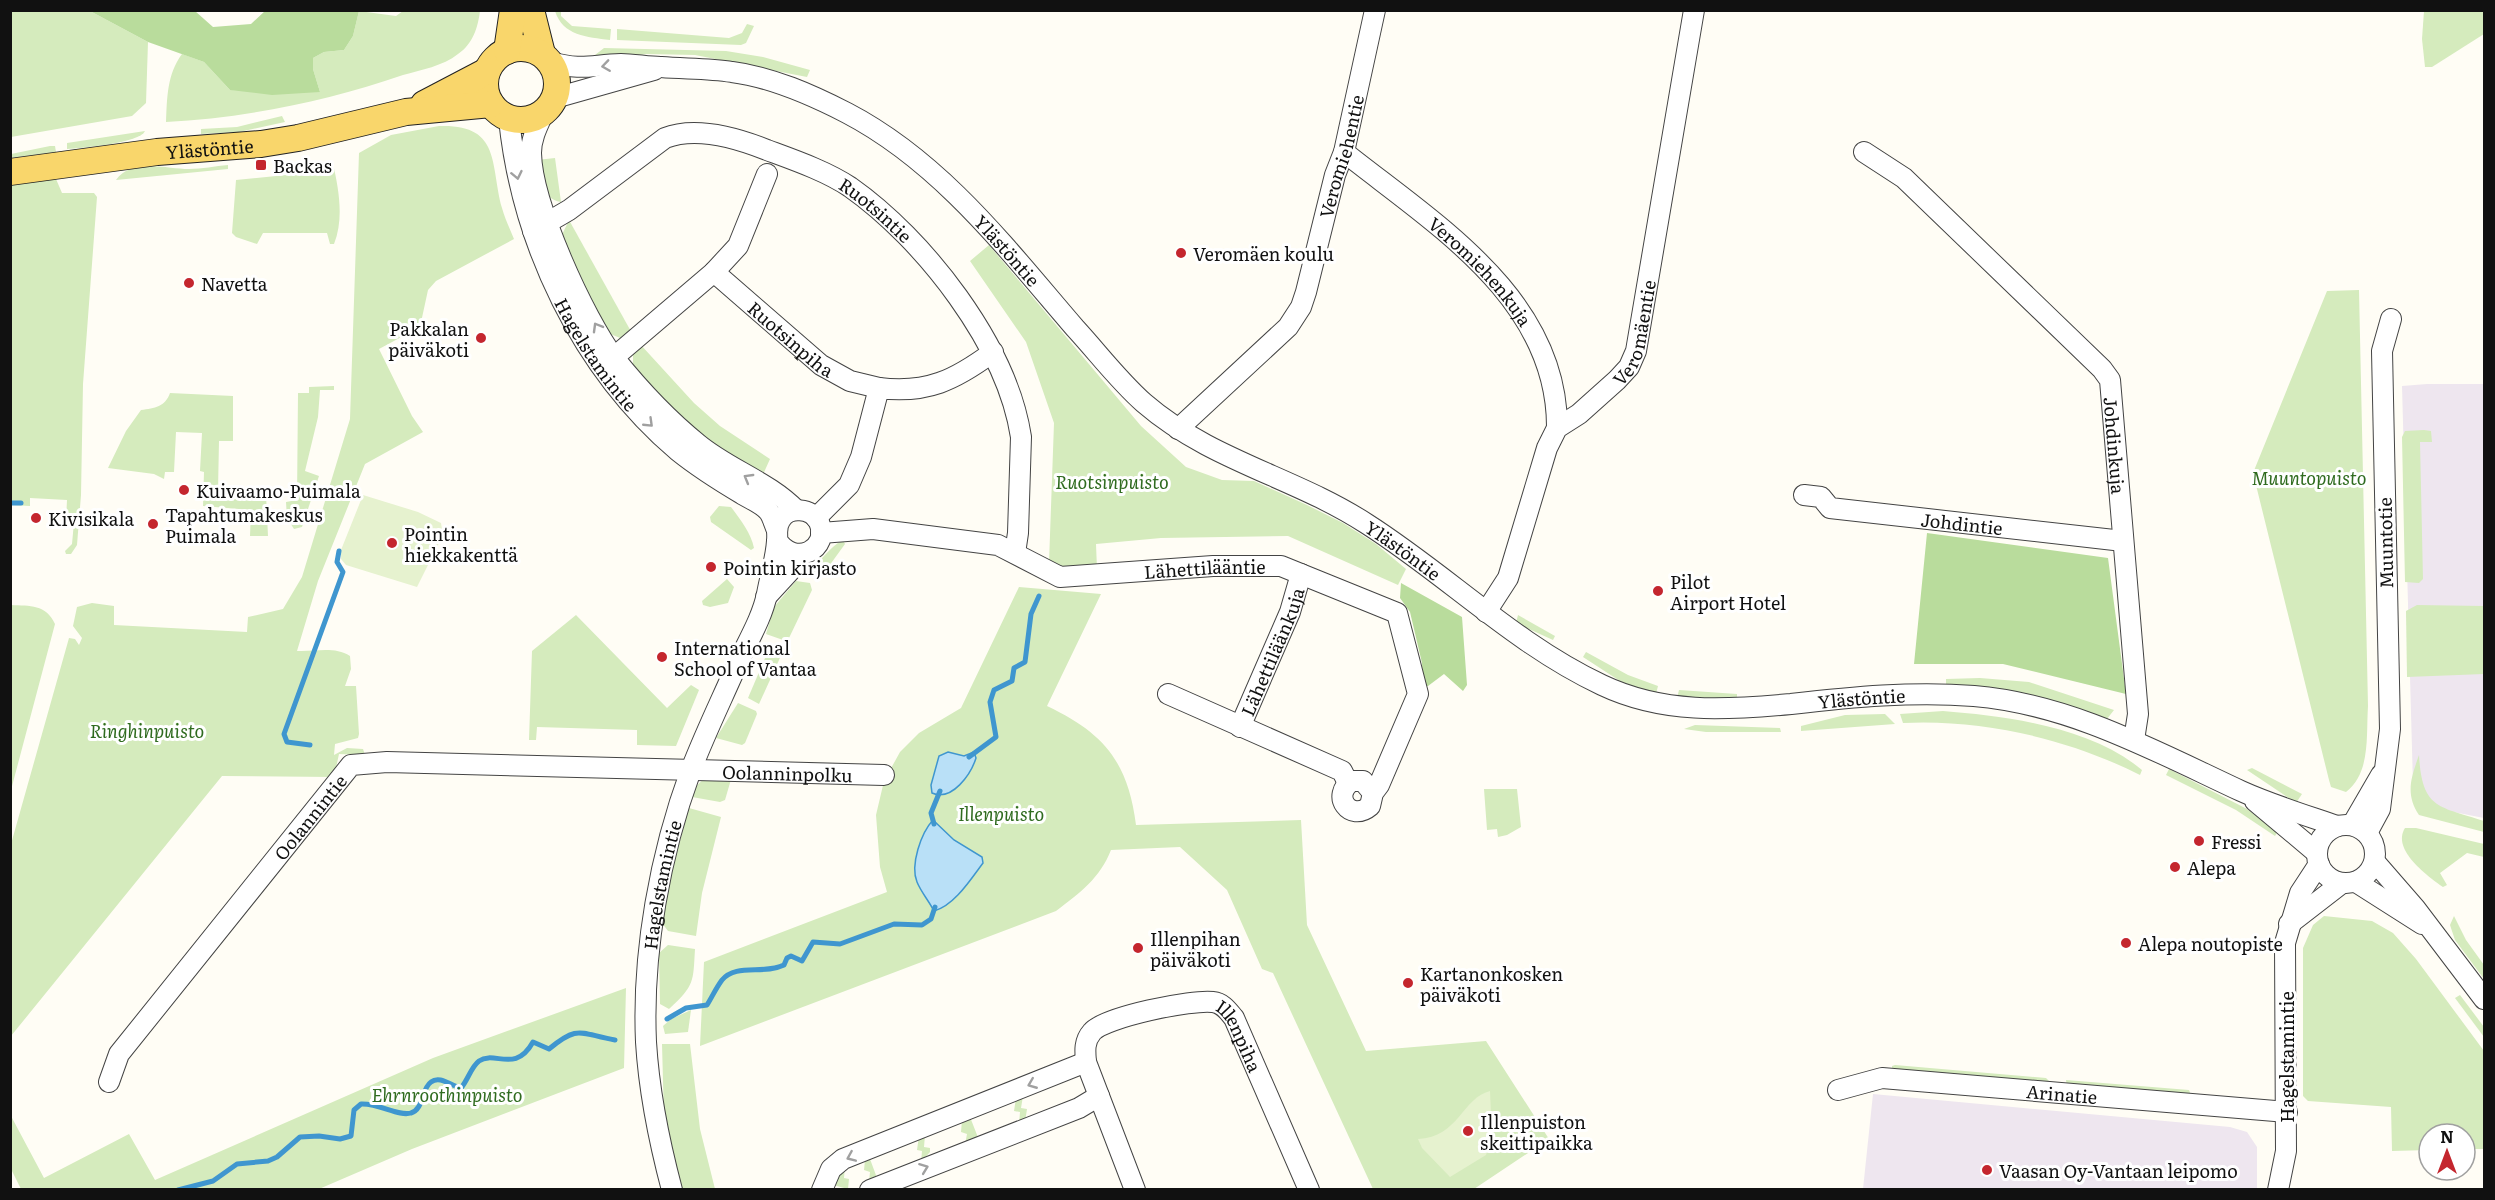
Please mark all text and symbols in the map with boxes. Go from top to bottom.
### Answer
one-way arrow [601,59,610,71]
street label: Veromiehentie [1311,92,1370,221]
street label: Ylästöntie [165,131,254,165]
place label: Backas [273,152,332,179]
marker: Backas [254,158,268,172]
one-way arrow [510,170,523,180]
street label: Ruotsintie [834,170,919,248]
street label: Ylästöntie [969,208,1047,292]
street label: Veromiehenkuja [1423,210,1539,331]
place label: Veromäen koulu [1193,240,1334,267]
marker: Veromäen koulu [1174,246,1188,260]
place label: Navetta [201,270,268,297]
marker: Navetta [182,276,196,290]
street label: Veromäentie [1605,278,1661,391]
street label: Hagelstamintie [549,293,644,417]
street label: Ruotsinpiha [742,294,839,383]
place label: Pakkalan päiväkoti [388,315,469,363]
one-way arrow [593,323,604,333]
marker: Pakkalan päiväkoti [474,331,488,345]
street label: Johdinkuja [2098,396,2133,495]
one-way arrow [642,415,653,426]
park label: Muuntopuisto [2251,464,2367,491]
park label: Ruotsinpuisto [1055,468,1169,495]
one-way arrow [744,474,754,485]
place label: Kuivaamo-Puimala [196,477,361,504]
marker: Kuivaamo-Puimala [177,483,191,497]
street label: Muuntotie [2371,497,2399,589]
place label: Tapahtumakeskus Puimala [165,501,323,549]
place label: Kivisikala [48,505,134,532]
street label: Johdintie [1919,505,2004,541]
marker: Kivisikala [29,511,43,525]
street label: Ylästöntie [1360,513,1447,586]
marker: Tapahtumakeskus Puimala [146,517,160,531]
place label: Pointin hiekkakenttä [404,520,518,568]
marker: Pointin hiekkakenttä [385,536,399,550]
street label: Lähettilääntie [1143,553,1266,584]
place label: Pointin kirjasto [723,554,857,581]
marker: Pointin kirjasto [704,560,718,574]
place label: Pilot Airport Hotel [1670,568,1786,616]
street label: Lähettiläänkuja [1233,584,1310,720]
marker: Pilot Airport Hotel [1651,584,1665,598]
place label: International School of Vantaa [674,634,817,682]
marker: International School of Vantaa [655,650,669,664]
street label: Ylästöntie [1816,681,1906,714]
park label: Ringhinpuisto [90,717,204,744]
street label: Oolanninpolku [722,757,853,788]
street label: Oolannintie [267,768,352,865]
park label: Illenpuisto [958,800,1044,827]
street label: Hagelstamintie [636,817,687,951]
place label: Fressi [2211,828,2261,855]
marker: Fressi [2192,834,2206,848]
place label: Alepa [2187,854,2236,881]
marker: Alepa [2168,860,2182,874]
place label: Illenpihan päiväkoti [1150,925,1241,973]
place label: Alepa noutopiste [2138,930,2283,957]
marker: Alepa noutopiste [2119,936,2133,950]
marker: Illenpihan päiväkoti [1131,941,1145,955]
place label: Kartanonkosken päiväkoti [1420,960,1563,1008]
marker: Kartanonkosken päiväkoti [1401,976,1415,990]
street label: Hagelstamintie [2273,991,2300,1123]
street label: Illenpiha [1211,992,1269,1076]
one-way arrow [1027,1077,1038,1089]
street label: Arinatie [2025,1077,2098,1110]
park label: Ehrnroothinpuisto [372,1081,522,1108]
place label: Illenpuiston skeittipaikka [1480,1108,1593,1156]
north arrow [2417,1122,2477,1182]
marker: Illenpuiston skeittipaikka [1461,1124,1475,1138]
text: N [2440,1124,2454,1148]
one-way arrow [846,1149,857,1161]
place label: Vaasan Oy-Vantaan leipomo [1999,1157,2238,1184]
one-way arrow [918,1163,929,1176]
marker: Vaasan Oy-Vantaan leipomo [1980,1163,1994,1177]

